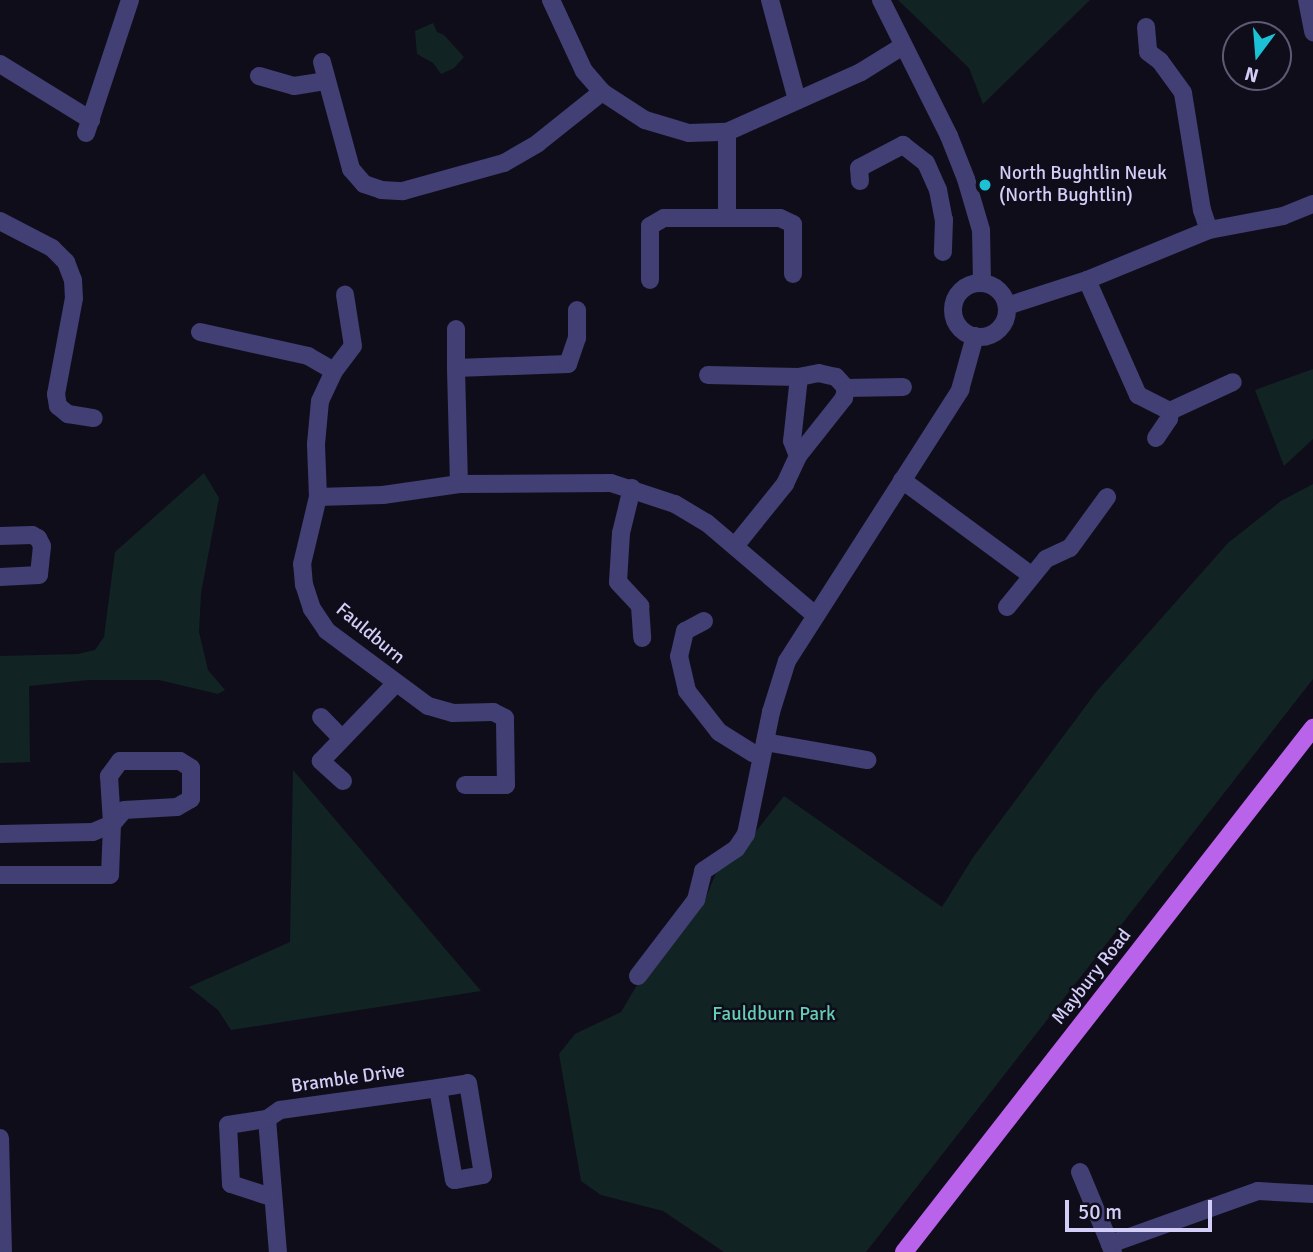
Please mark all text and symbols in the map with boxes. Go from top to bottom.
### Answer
north arrow [1222,21,1292,91]
text: N [1242,61,1261,88]
place label: North Bughtlin Neuk (North Bughtlin) [999,163,1167,207]
marker: North Bughtlin Neuk (North Bughtlin) [977,177,993,193]
street label: Fauldburn [331,599,409,669]
street label: Maybury Road [1048,925,1136,1029]
park label: Fauldburn Park [712,1004,836,1026]
street label: Bramble Drive [290,1060,406,1098]
scale bar [1068,1186,1215,1230]
text: 50 m [1078,1199,1122,1225]

